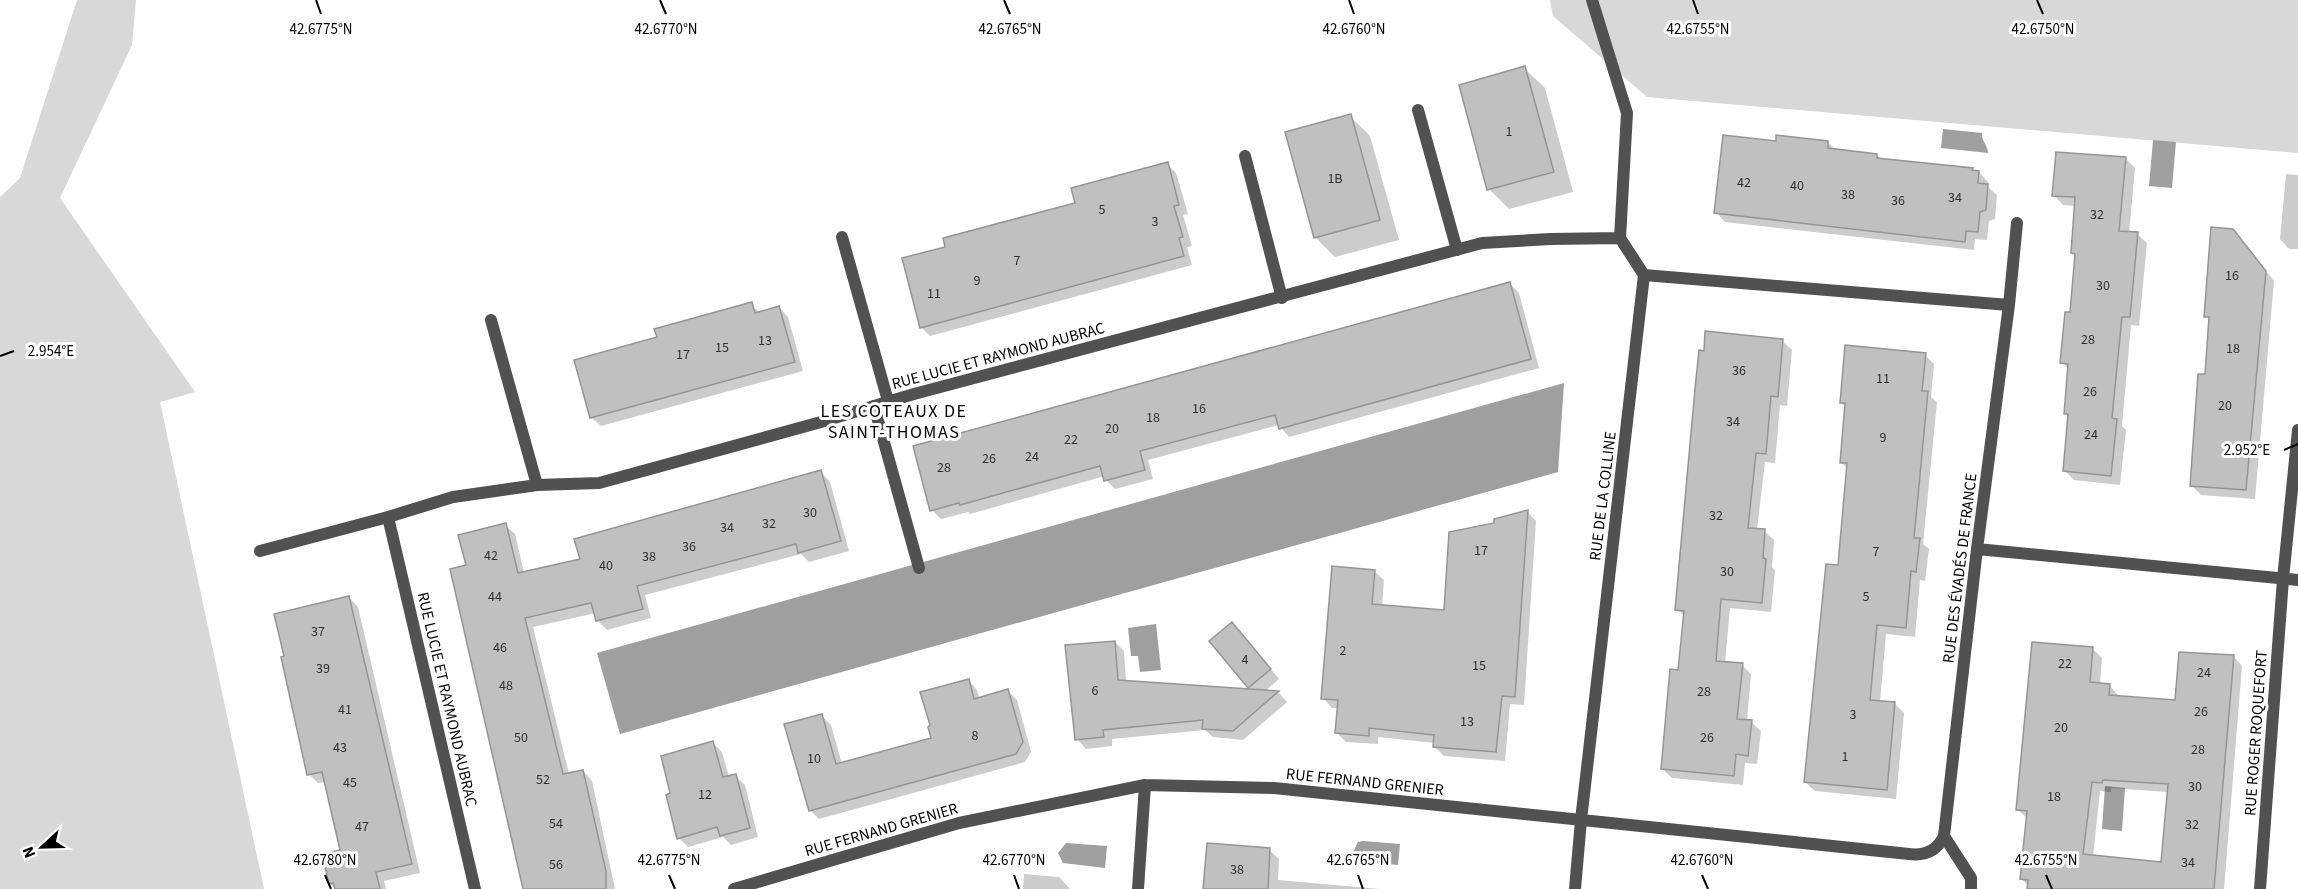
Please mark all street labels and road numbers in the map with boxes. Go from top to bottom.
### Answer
street label: RUE LUCIE ET RAYMOND AUBRAC [889,317,1107,395]
street label: RUE DE LA COLLINE [1584,430,1622,562]
street label: RUE DES ÉVADÉS DE FRANCE [1937,472,1983,664]
street label: RUE LUCIE ET RAYMOND AUBRAC [412,590,482,809]
street label: RUE ROGER ROQUEFORT [2239,649,2273,817]
street label: RUE FERNAND GRENIER [1285,763,1445,801]
street label: RUE FERNAND GRENIER [802,798,960,862]

